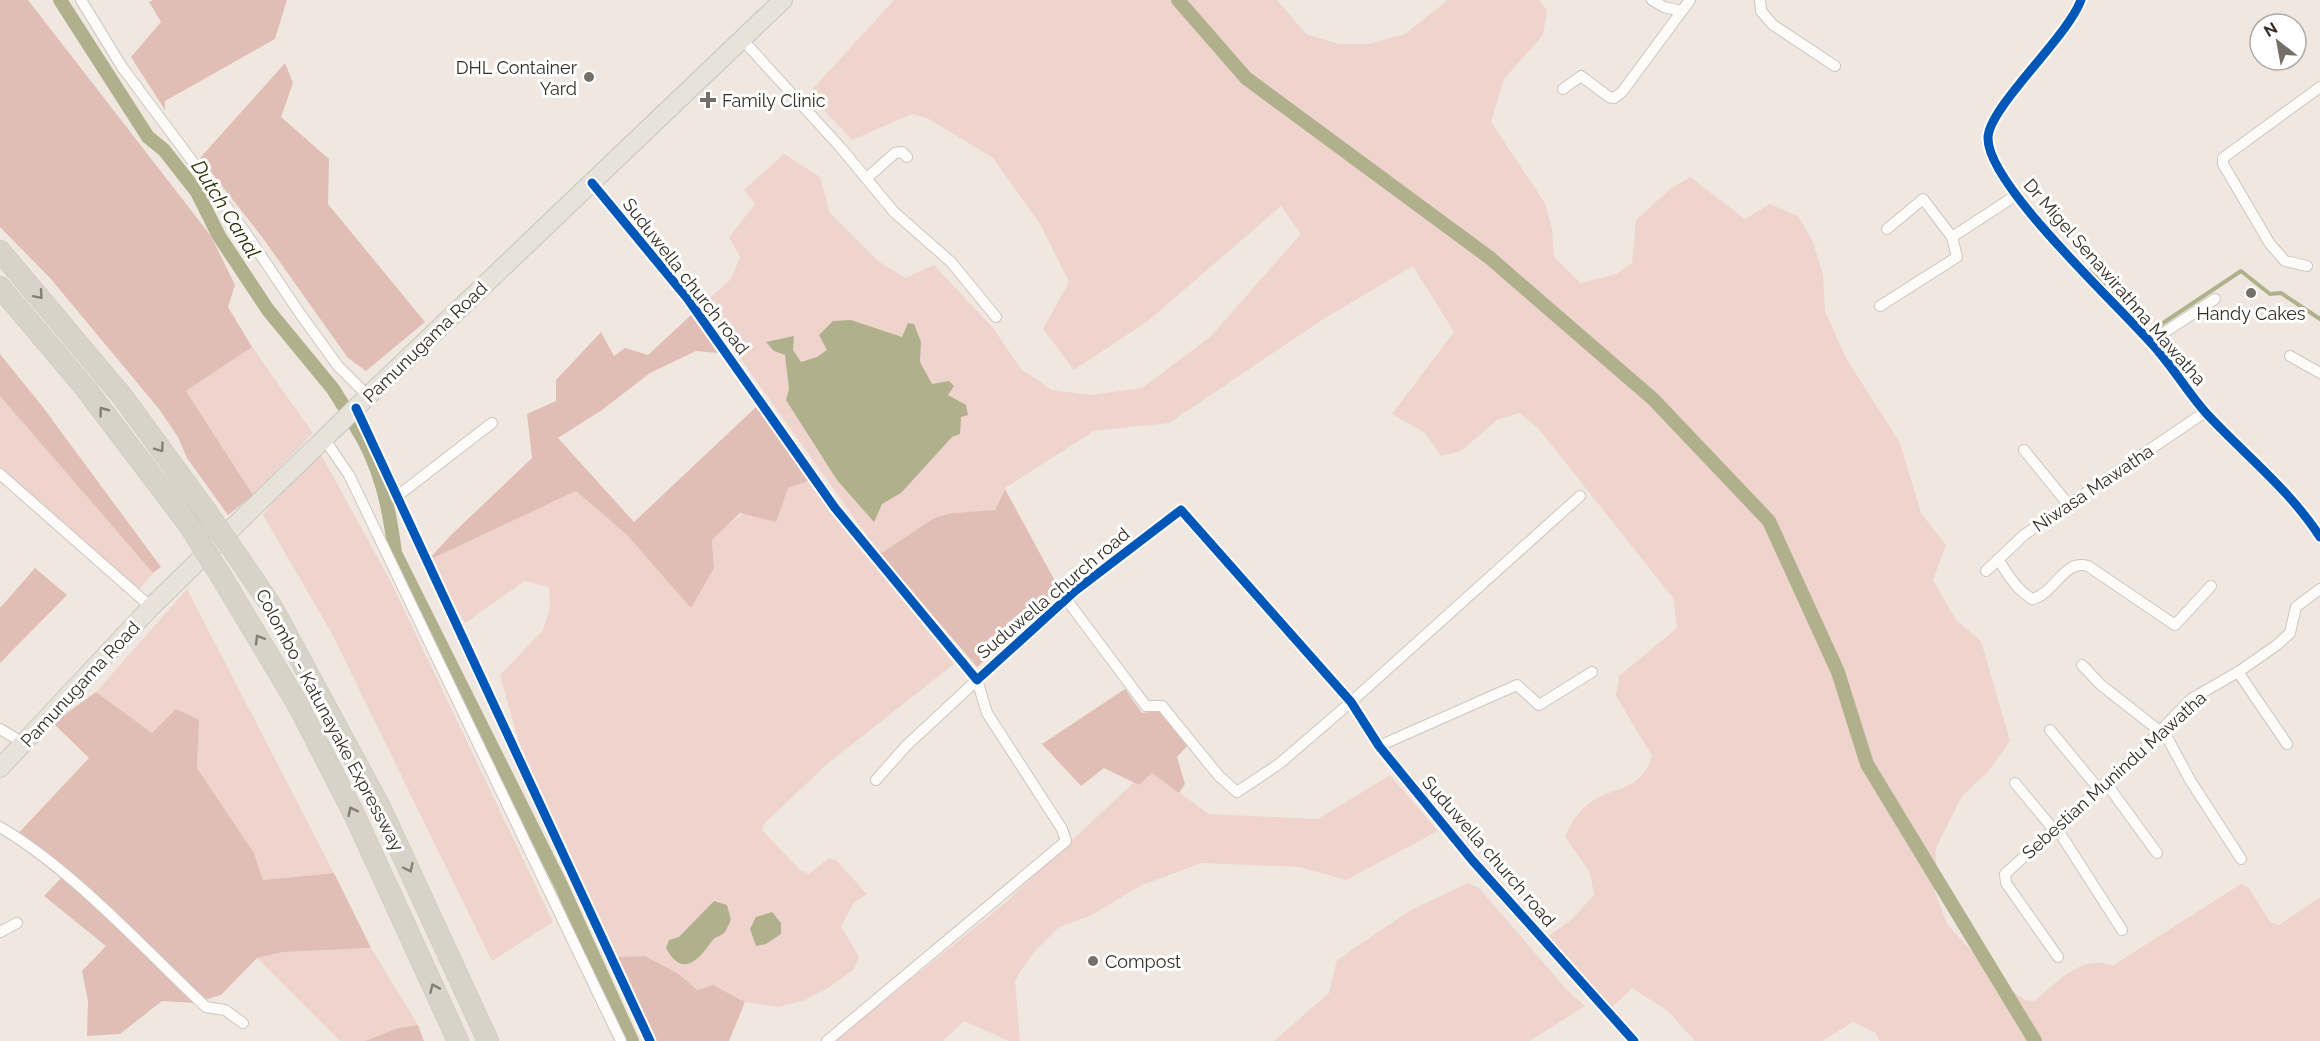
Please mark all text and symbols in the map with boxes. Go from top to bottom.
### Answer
north arrow [2248,12,2308,72]
text: N [2260,18,2281,41]
place label: DHL Container Yard [456,57,578,99]
marker: DHL Container Yard [582,70,596,84]
place label: Family Clinic [722,90,826,111]
marker: Family Clinic [699,91,717,109]
water label: Dutch Canal [186,155,266,263]
street label: Dr Migel Senawirathna Mawatha [2020,174,2210,390]
street label: Suduwella church road [619,194,753,358]
street label: Pamunugama Road [359,277,491,407]
marker: Handy Cakes [2244,286,2258,300]
one-way arrow [32,288,43,299]
place label: Handy Cakes [2196,303,2306,324]
one-way arrow [99,407,110,418]
street label: Niwasa Mawatha [2029,440,2157,536]
one-way arrow [153,441,164,452]
street label: Suduwella church road [973,523,1133,663]
street label: Colombo - Katunayake Expressway [252,585,408,855]
street label: Pamunugama Road [16,617,144,751]
one-way arrow [255,635,266,645]
street label: Sebestian Munindu Mawatha [2018,687,2210,863]
street label: Suduwella church road [1418,772,1560,930]
one-way arrow [348,806,359,817]
one-way arrow [402,862,414,873]
place label: Compost [1105,951,1181,972]
marker: Compost [1086,954,1100,968]
one-way arrow [429,983,441,994]

